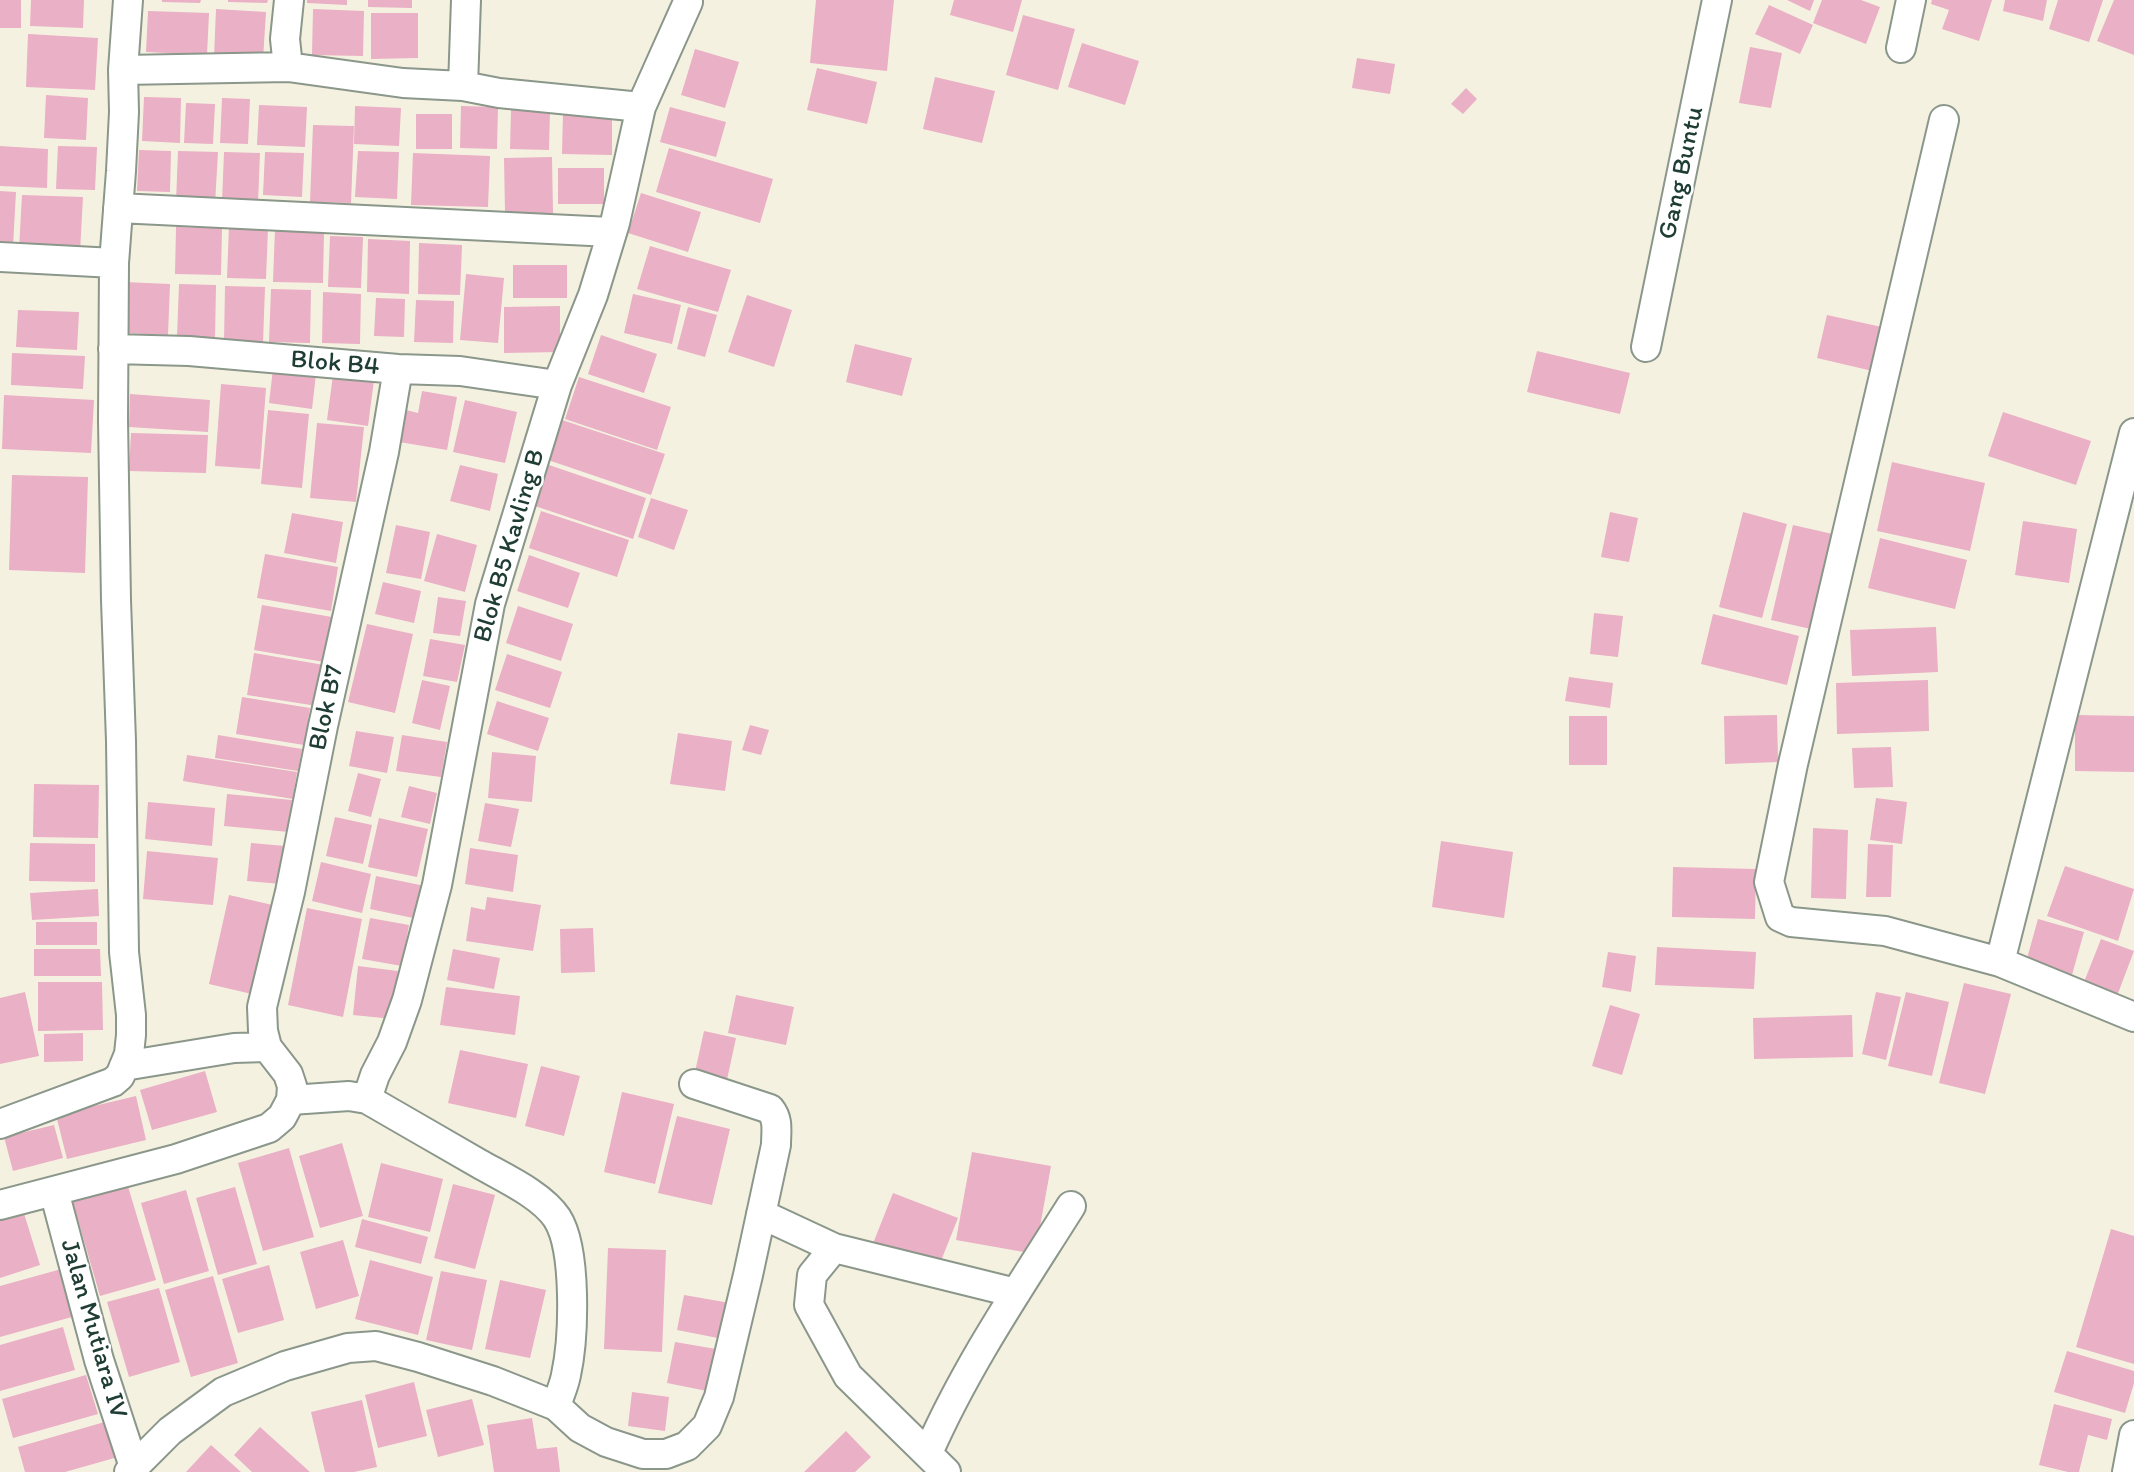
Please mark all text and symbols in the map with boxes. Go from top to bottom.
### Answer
street label: Gang Buntu [1653,104,1711,242]
street label: Blok B4 [289,345,381,383]
street label: Blok B5 Kavling B [467,446,553,646]
street label: Blok B7 [303,663,351,753]
street label: Jalan Mutiara IV [53,1236,133,1422]

